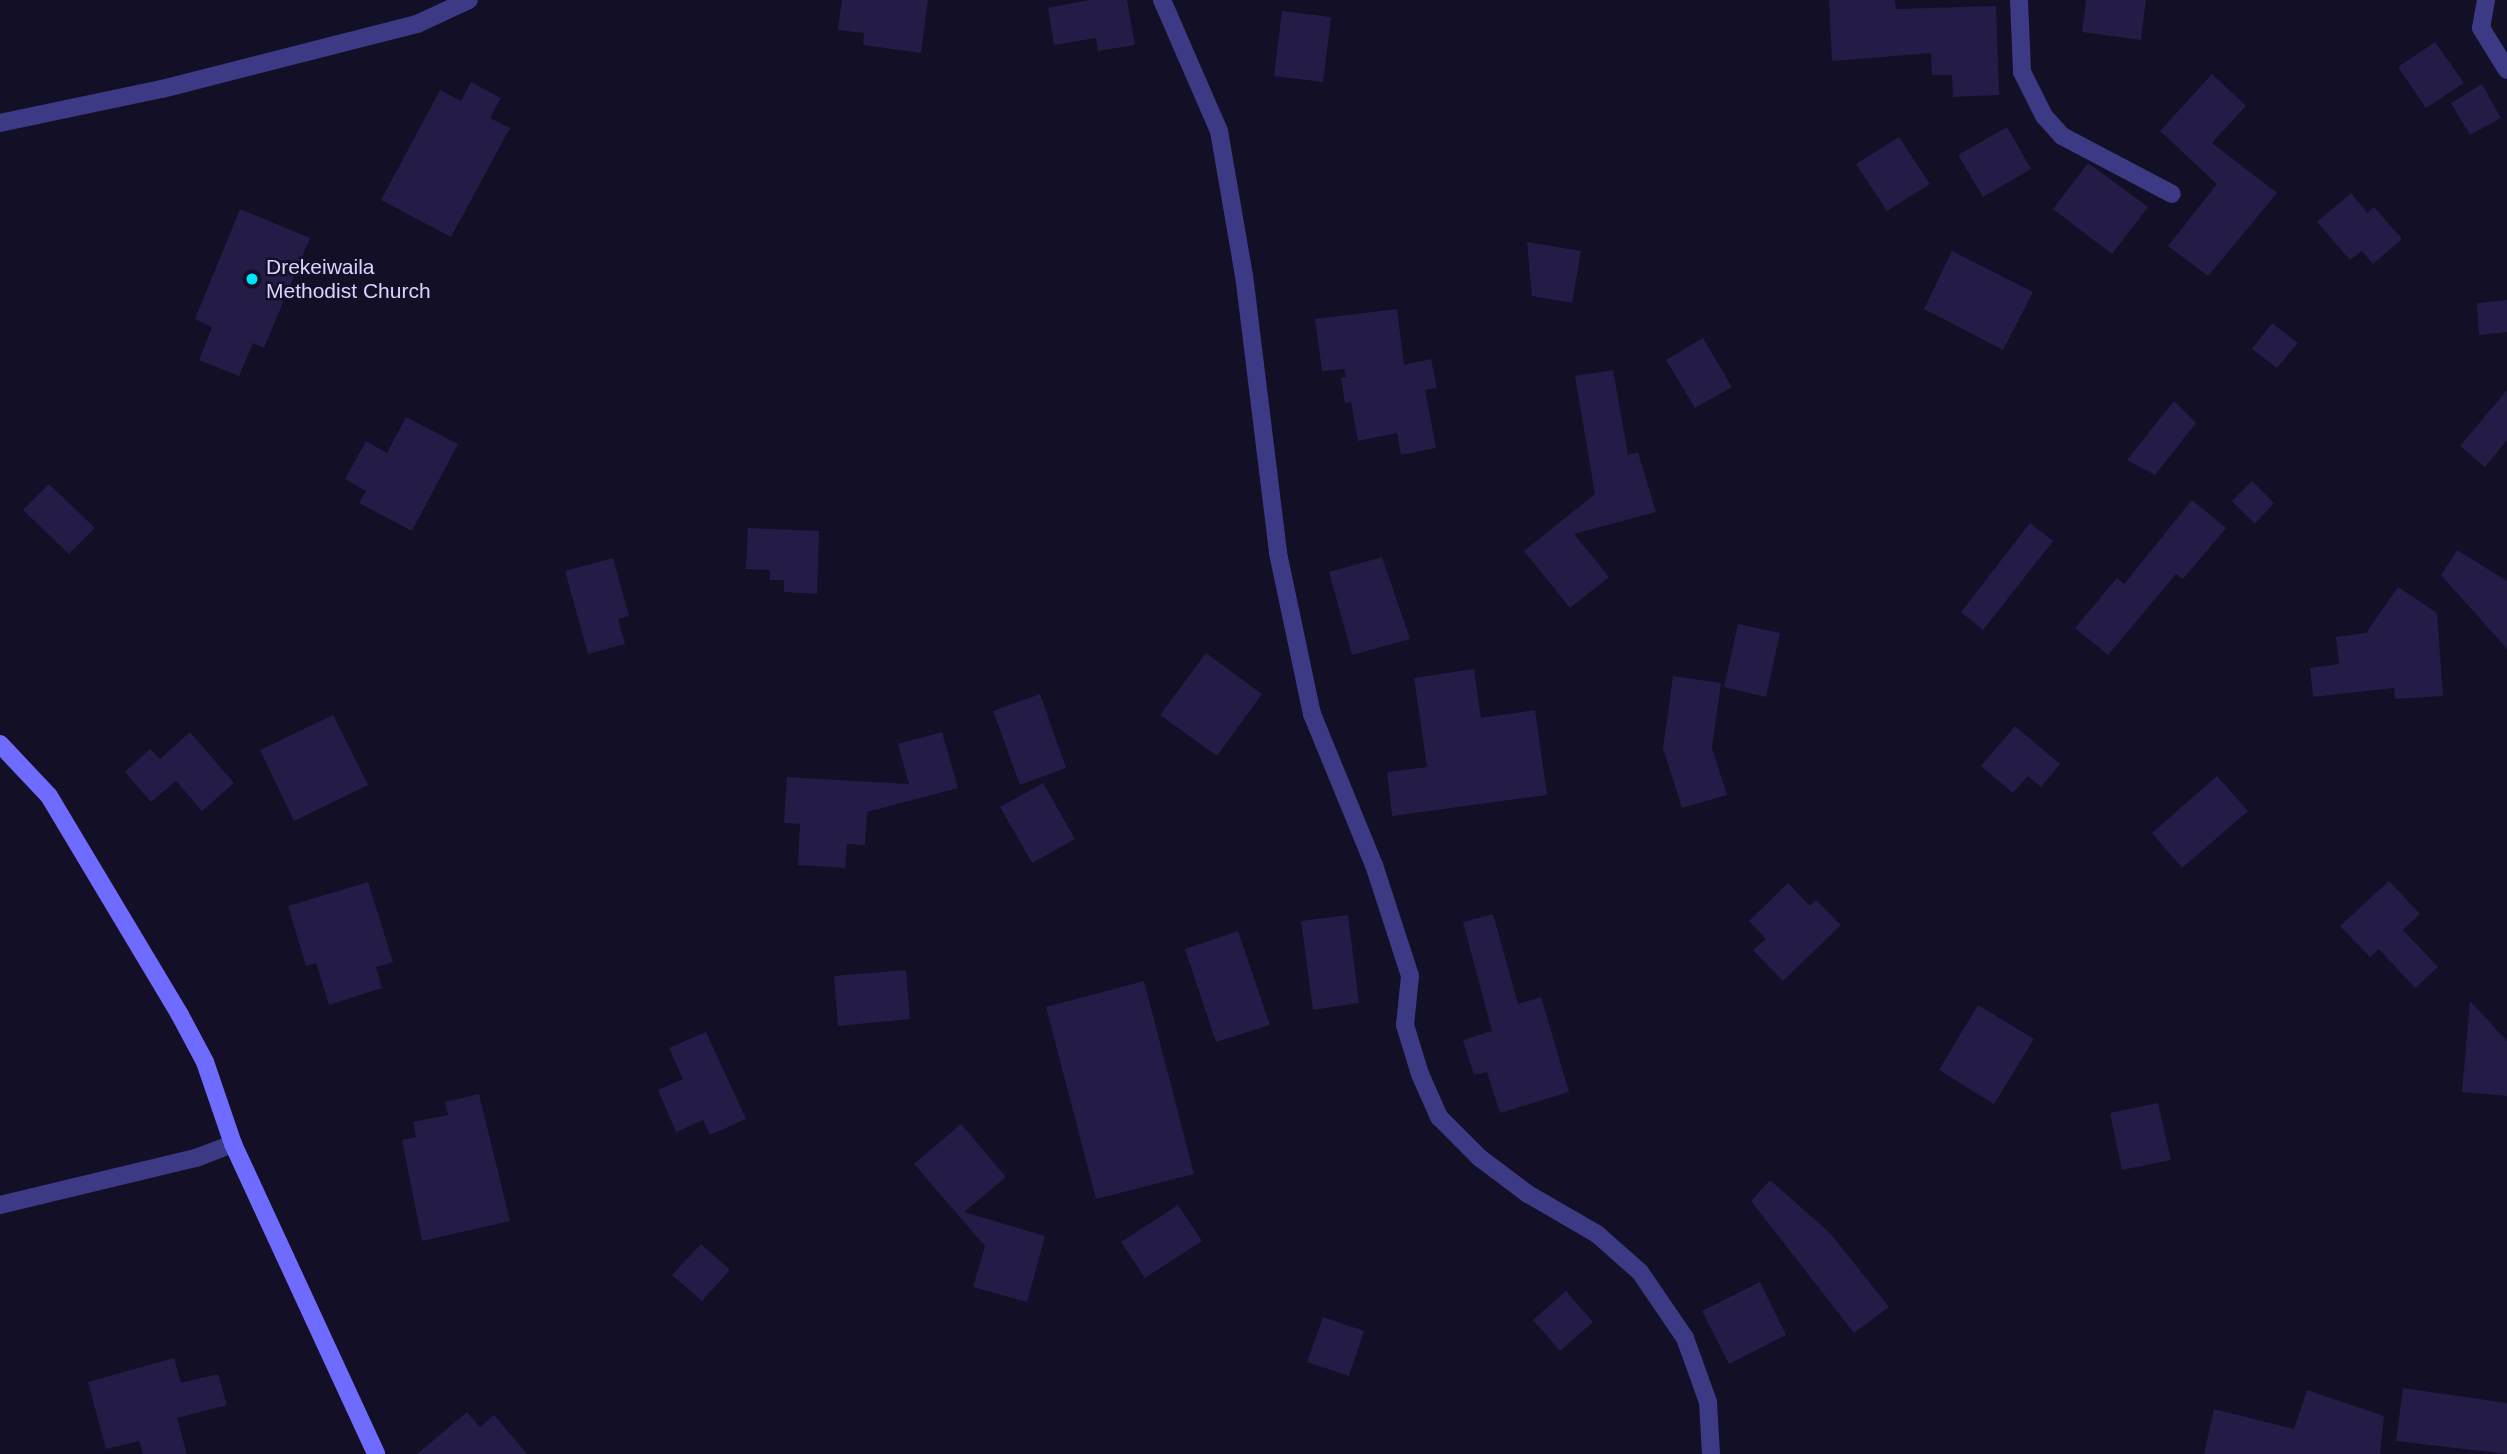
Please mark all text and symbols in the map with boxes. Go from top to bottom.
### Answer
place label: Drekeiwaila Methodist Church [266,254,431,304]
marker: Drekeiwaila Methodist Church [244,271,260,287]

